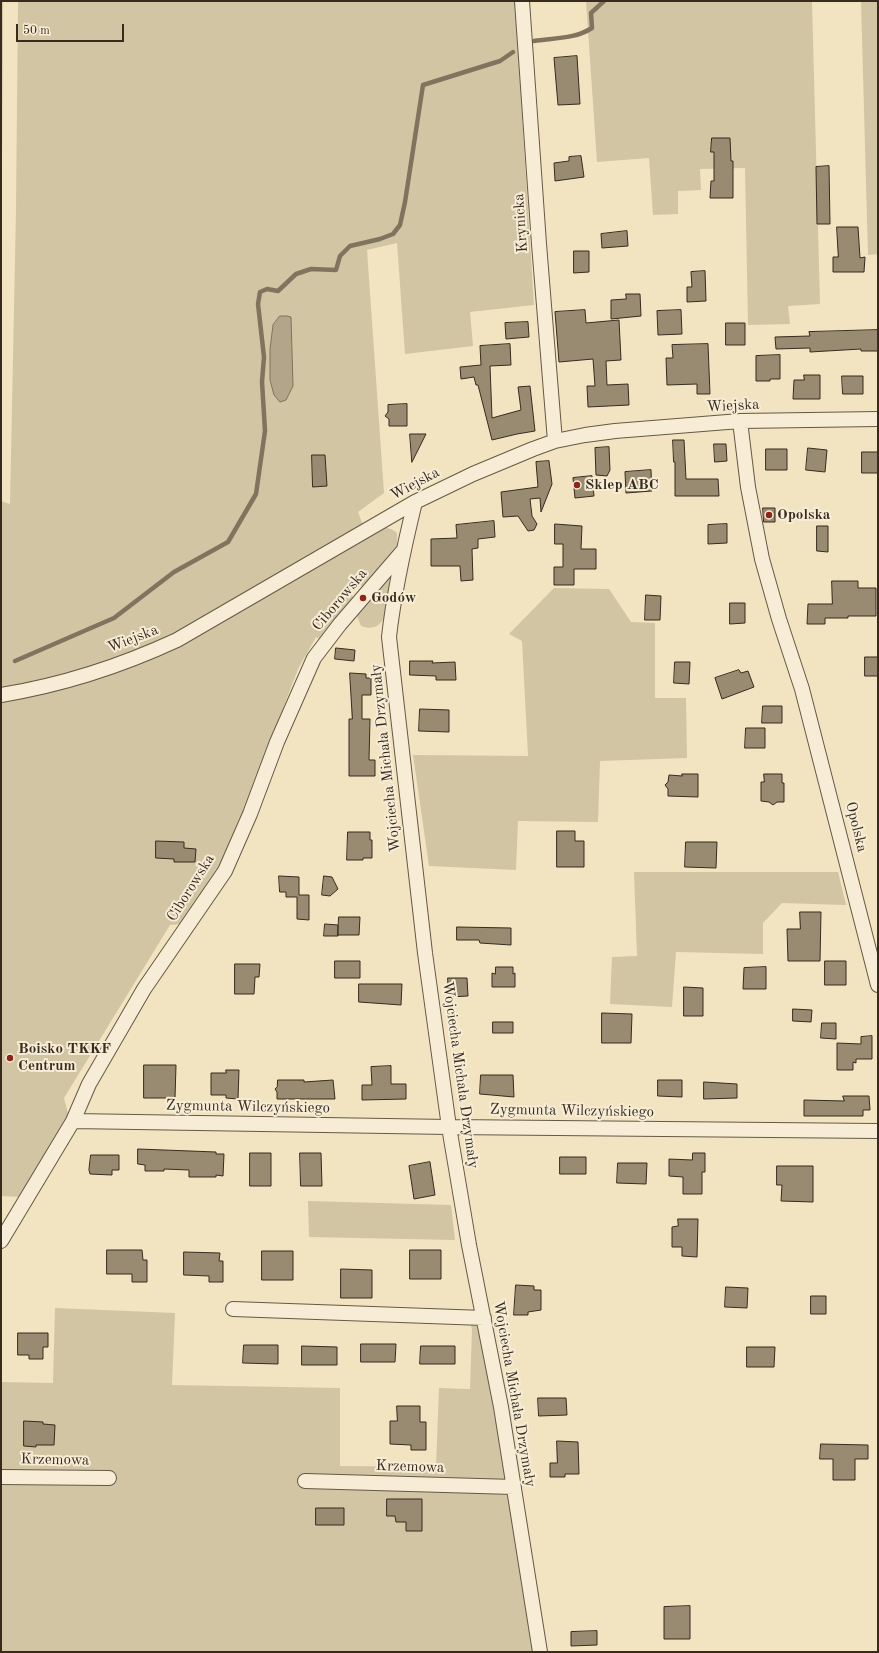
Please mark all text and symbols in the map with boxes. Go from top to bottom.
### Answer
scale bar [18,16,126,42]
text: 50 m [23,25,50,37]
street label: Krynicka [510,193,532,253]
street label: Wiejska [706,396,760,416]
street label: Wiejska [387,464,443,504]
place label: Sklep ABC [585,476,659,494]
marker: Sklep ABC [572,480,582,490]
place label: Opolska [777,506,830,524]
marker: Opolska [764,510,774,520]
street label: Ciborowska [309,565,371,635]
place label: Godów [371,589,416,607]
marker: Godów [358,593,368,603]
street label: Wiejska [105,621,161,657]
street label: Wojciecha Michała Drzymały [367,663,405,853]
street label: Opolska [841,800,871,854]
street label: Ciborowska [163,851,219,925]
street label: Wojciecha Michała Drzymały [438,980,482,1170]
place label: Boisko TKKF Centrum [18,1040,111,1075]
marker: Boisko TKKF Centrum [5,1053,15,1063]
street label: Zygmunta Wilczyńskiego [166,1097,330,1117]
street label: Zygmunta Wilczyńskiego [490,1101,654,1121]
street label: Wojciecha Michała Drzymały [489,1299,539,1489]
street label: Krzemowa [21,1450,89,1470]
street label: Krzemowa [375,1457,445,1477]

